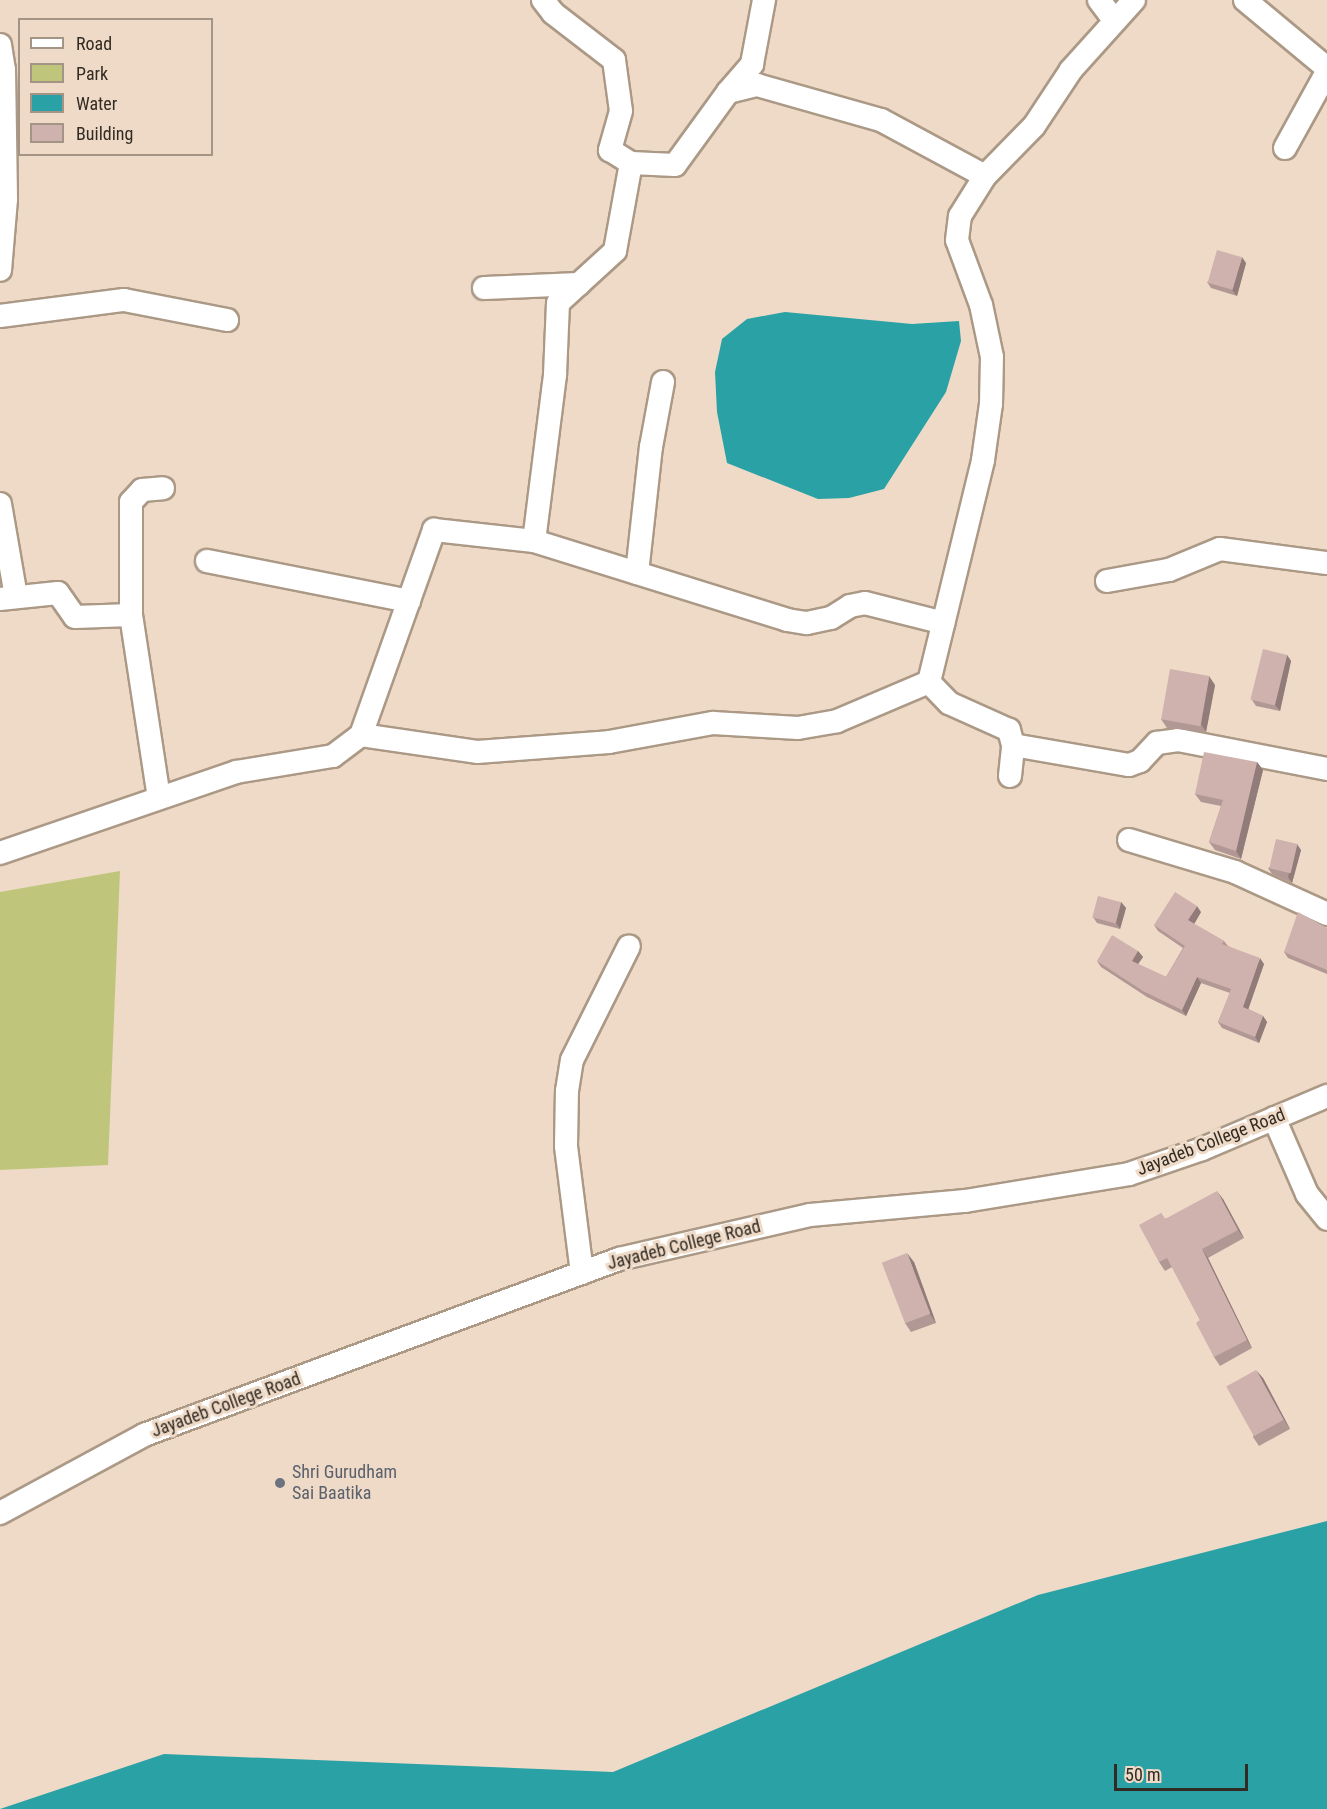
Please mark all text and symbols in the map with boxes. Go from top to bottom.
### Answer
legend [18,18,213,156]
text: Road [76,33,112,54]
text: Park [76,63,108,84]
text: Water [76,93,117,114]
text: Building [76,123,133,144]
street label: Jayadeb College Road [1134,1104,1288,1180]
street label: Jayadeb College Road [605,1216,763,1274]
street label: Jayadeb College Road [149,1368,303,1442]
place label: Shri Gurudham Sai Baatika [292,1462,397,1504]
marker: Shri Gurudham Sai Baatika [273,1476,287,1490]
scale bar [1117,1752,1250,1790]
text: 50 m [1125,1764,1160,1785]

